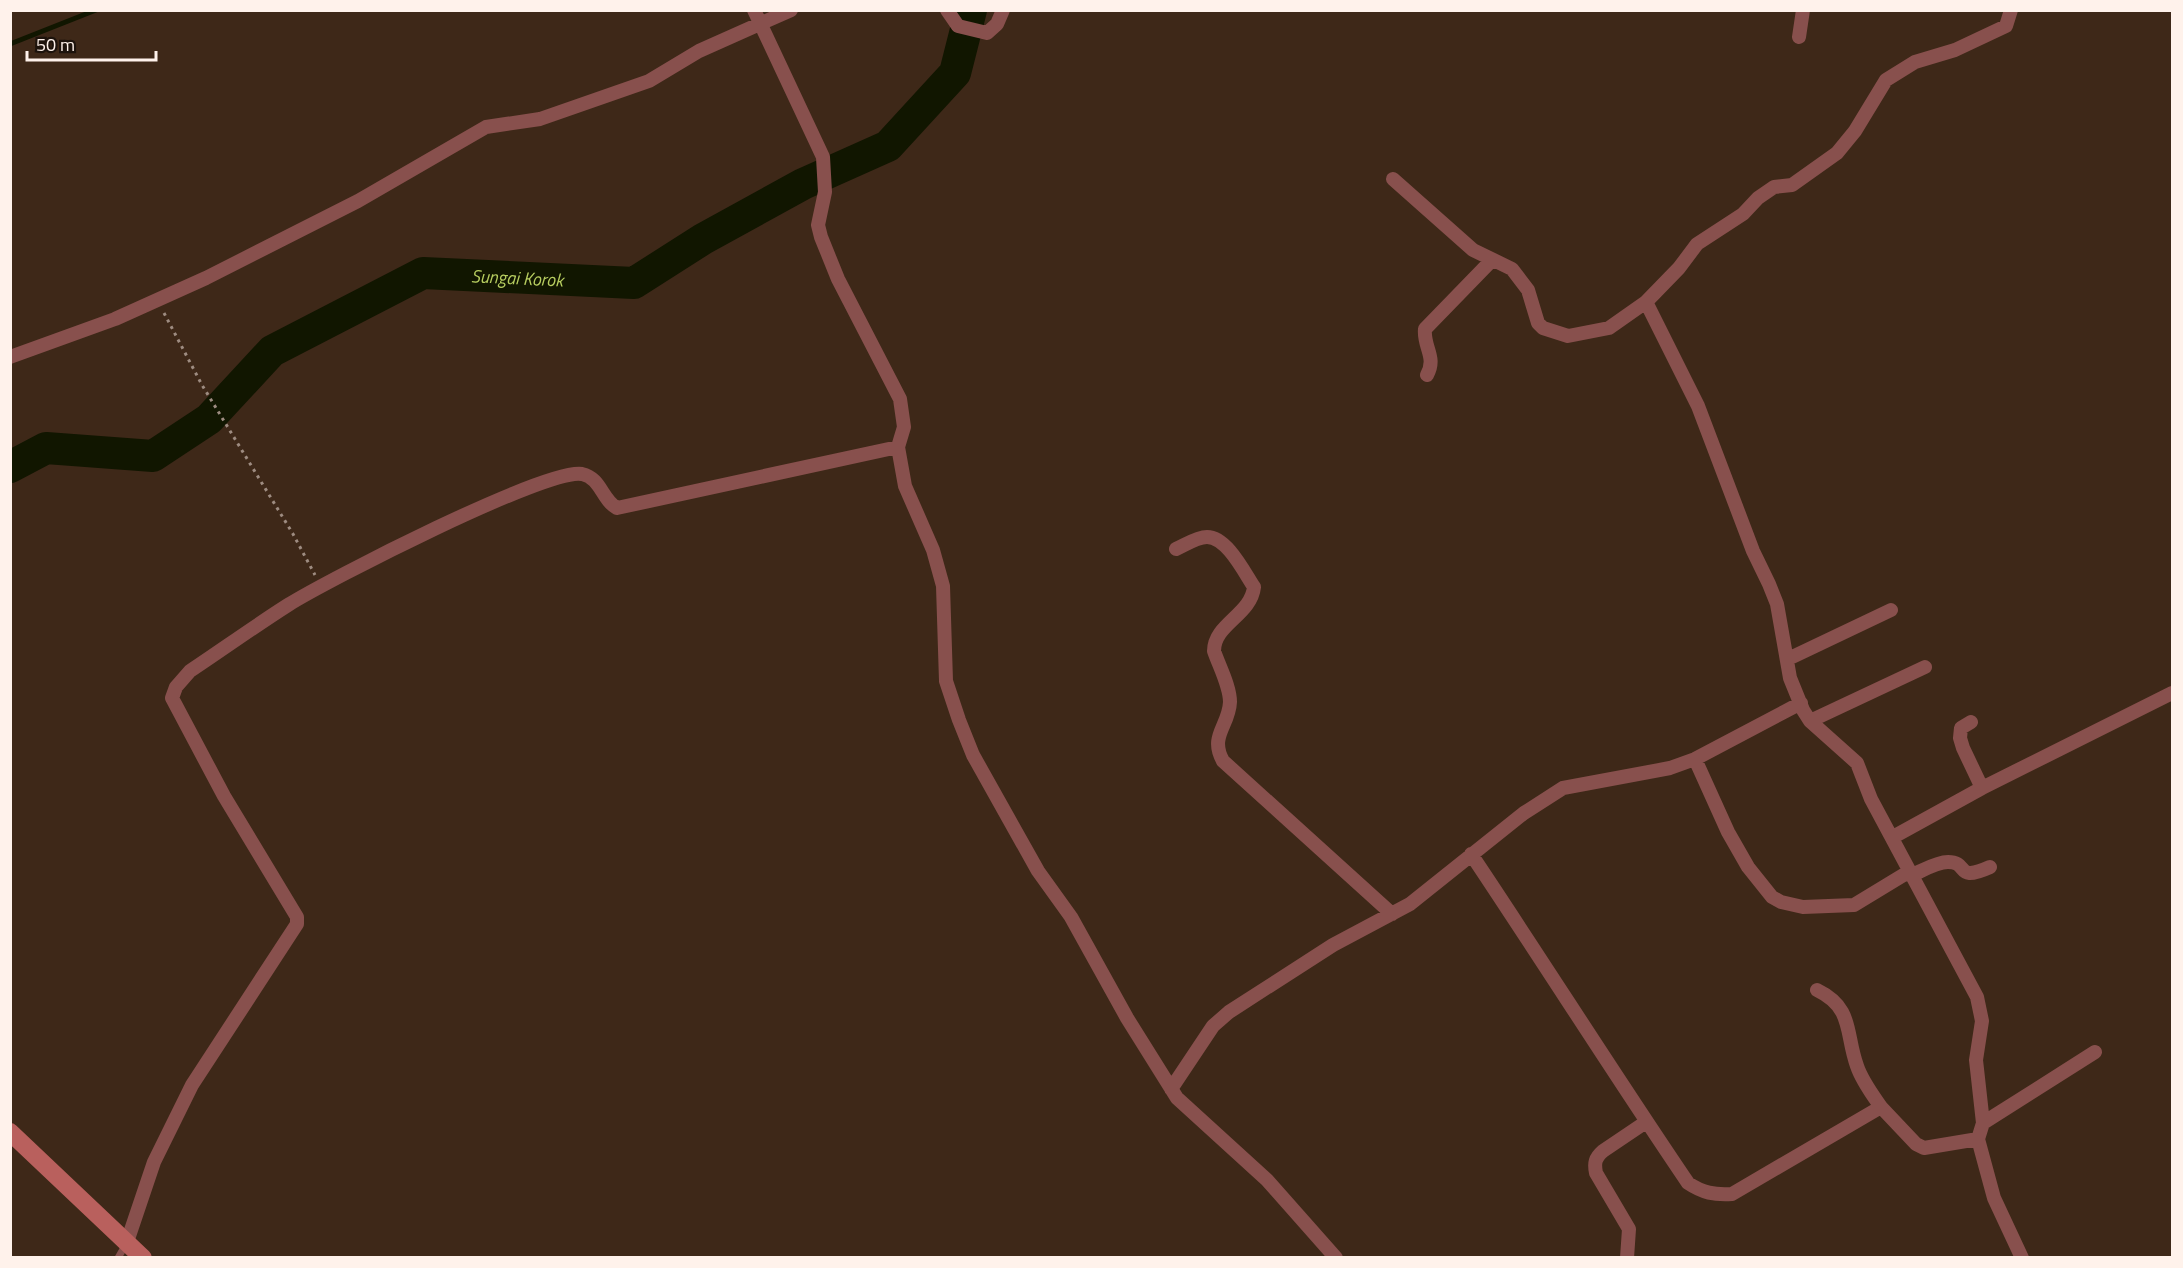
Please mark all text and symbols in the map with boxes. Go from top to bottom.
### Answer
scale bar [27,24,156,62]
text: 50 m [36,31,75,58]
water label: Sungai Korok [470,262,566,293]

